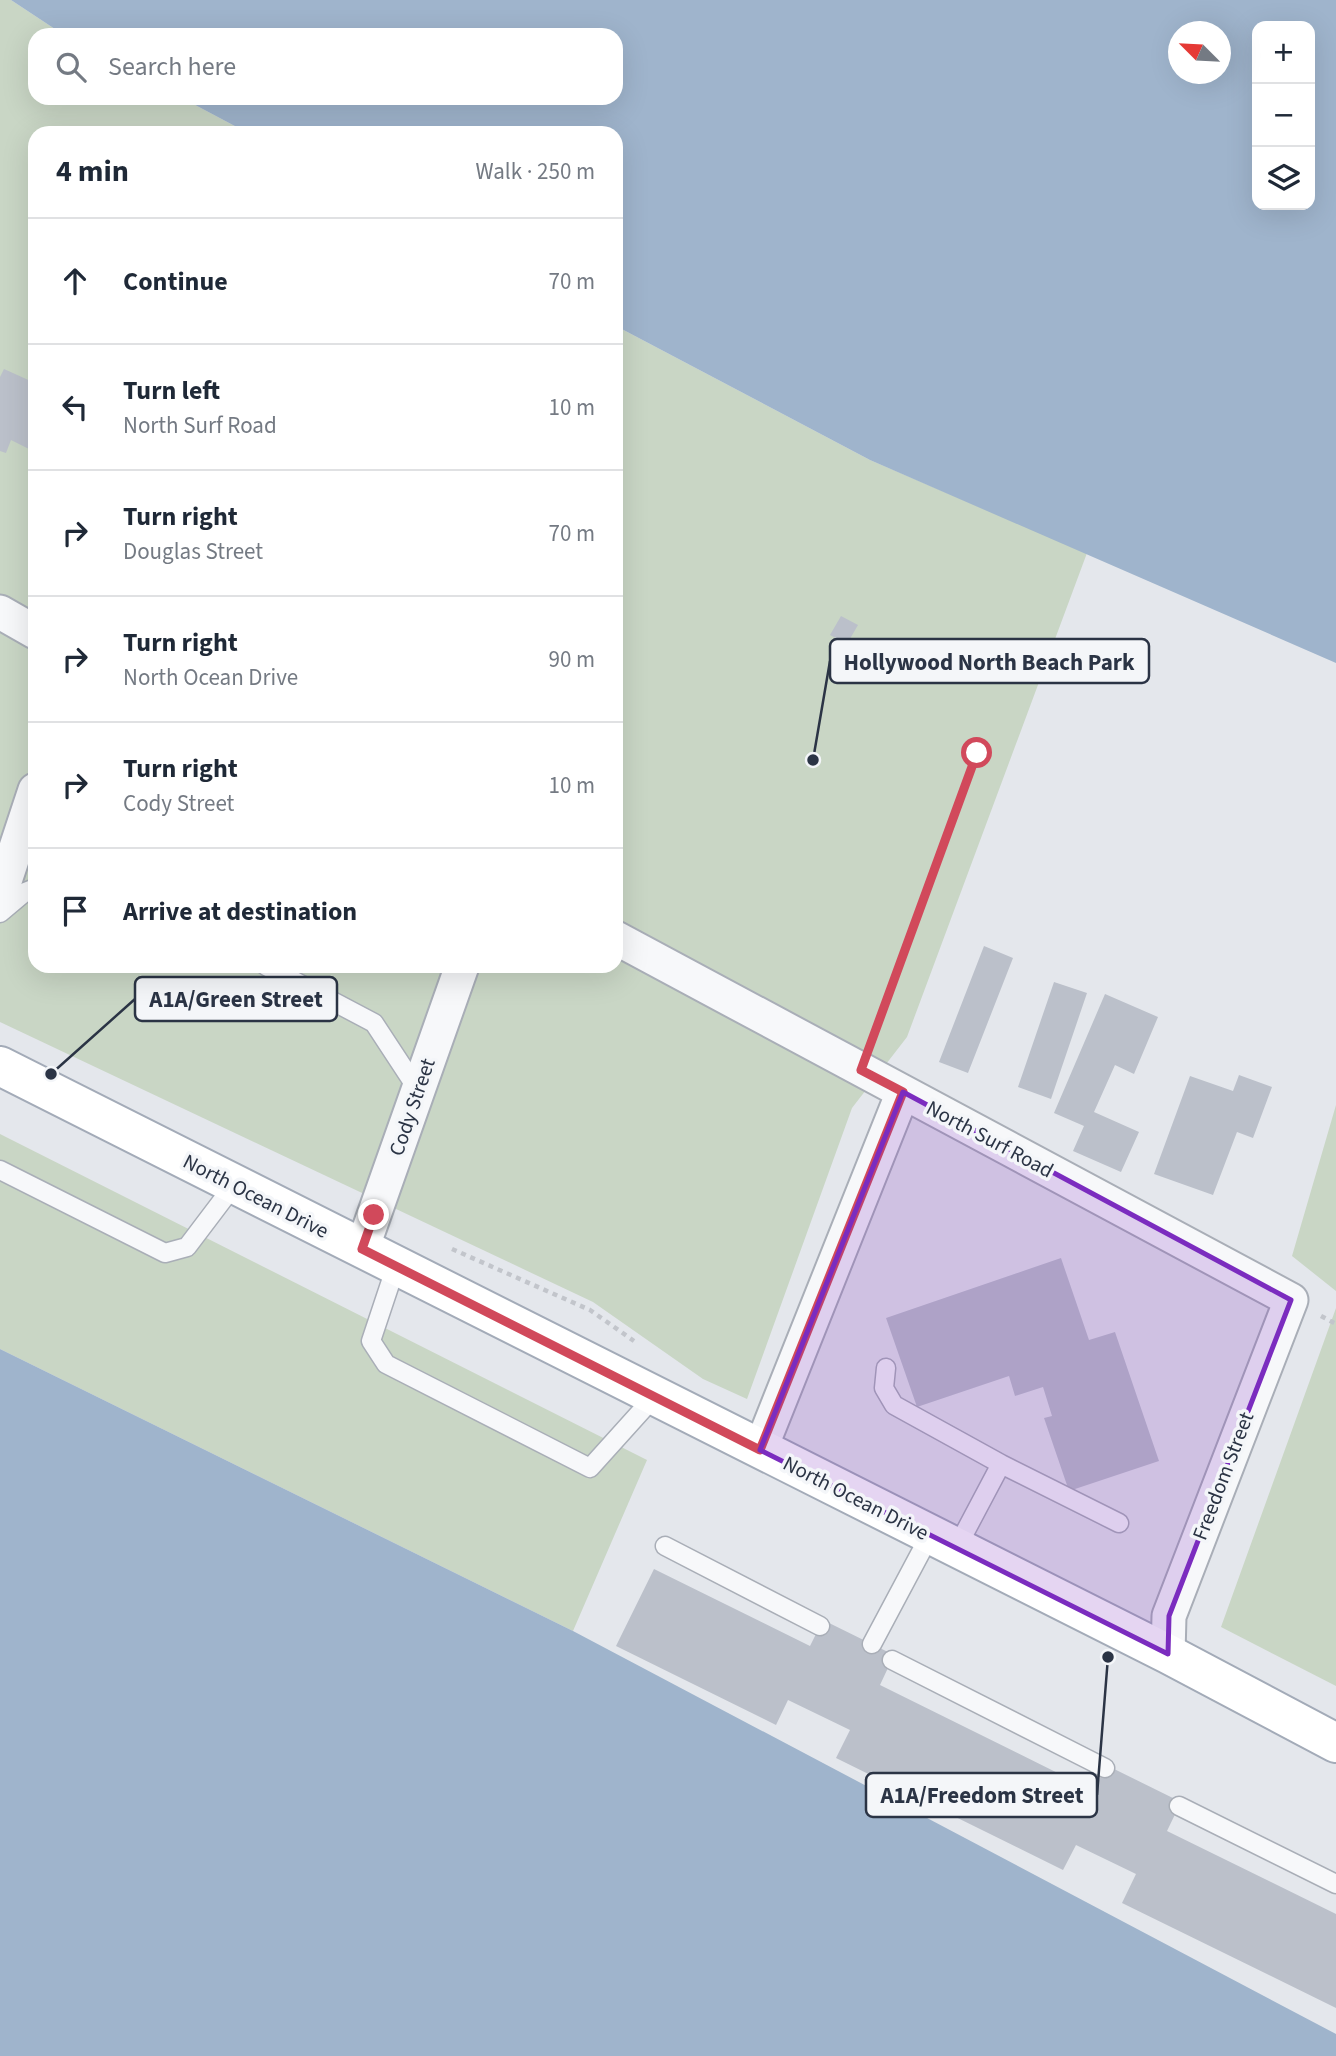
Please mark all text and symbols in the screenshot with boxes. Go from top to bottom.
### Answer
north arrow [1168,21,1231,84]
map controls [1252,21,1315,210]
button: + [1252,21,1315,84]
search box [28,28,623,105]
icon: search [52,48,90,86]
text: Search here [108,48,236,85]
button: − [1252,84,1315,147]
button: layers [1252,147,1315,210]
text: 4 min [56,150,129,193]
text: Walk · 250 m [476,155,595,188]
icon: ahead [56,262,94,300]
text: Continue [123,263,228,300]
text: 70 m [548,265,595,298]
text: Turn left [123,372,220,409]
icon: left [56,388,94,426]
text: 10 m [548,391,595,424]
text: North Surf Road [123,409,277,442]
text: Turn right [123,498,238,535]
icon: right [56,514,94,552]
text: 70 m [548,517,595,550]
text: Douglas Street [123,535,263,568]
text: Turn right [123,624,238,661]
callout: Hollywood North Beach Park [830,639,1149,683]
icon: right [56,640,94,678]
text: 90 m [548,643,595,676]
text: Hollywood North Beach Park [843,646,1135,679]
text: North Ocean Drive [123,661,298,694]
route start [961,737,992,768]
text: Turn right [123,750,238,787]
icon: right [56,766,94,804]
text: 10 m [548,769,595,802]
text: Cody Street [123,787,234,820]
icon: arrive [56,892,94,930]
text: Arrive at destination [123,893,357,930]
callout: A1A/Green Street [135,977,337,1021]
text: A1A/Green Street [148,983,323,1016]
street label: Cody Street [381,1054,443,1160]
street label: North Surf Road [921,1093,1059,1185]
street label: North Ocean Drive [178,1146,334,1246]
route end [358,1199,389,1230]
street label: Freedom Street [1185,1408,1261,1544]
street label: North Ocean Drive [778,1448,934,1548]
callout: A1A/Freedom Street [866,1773,1097,1817]
text: A1A/Freedom Street [879,1779,1084,1812]

